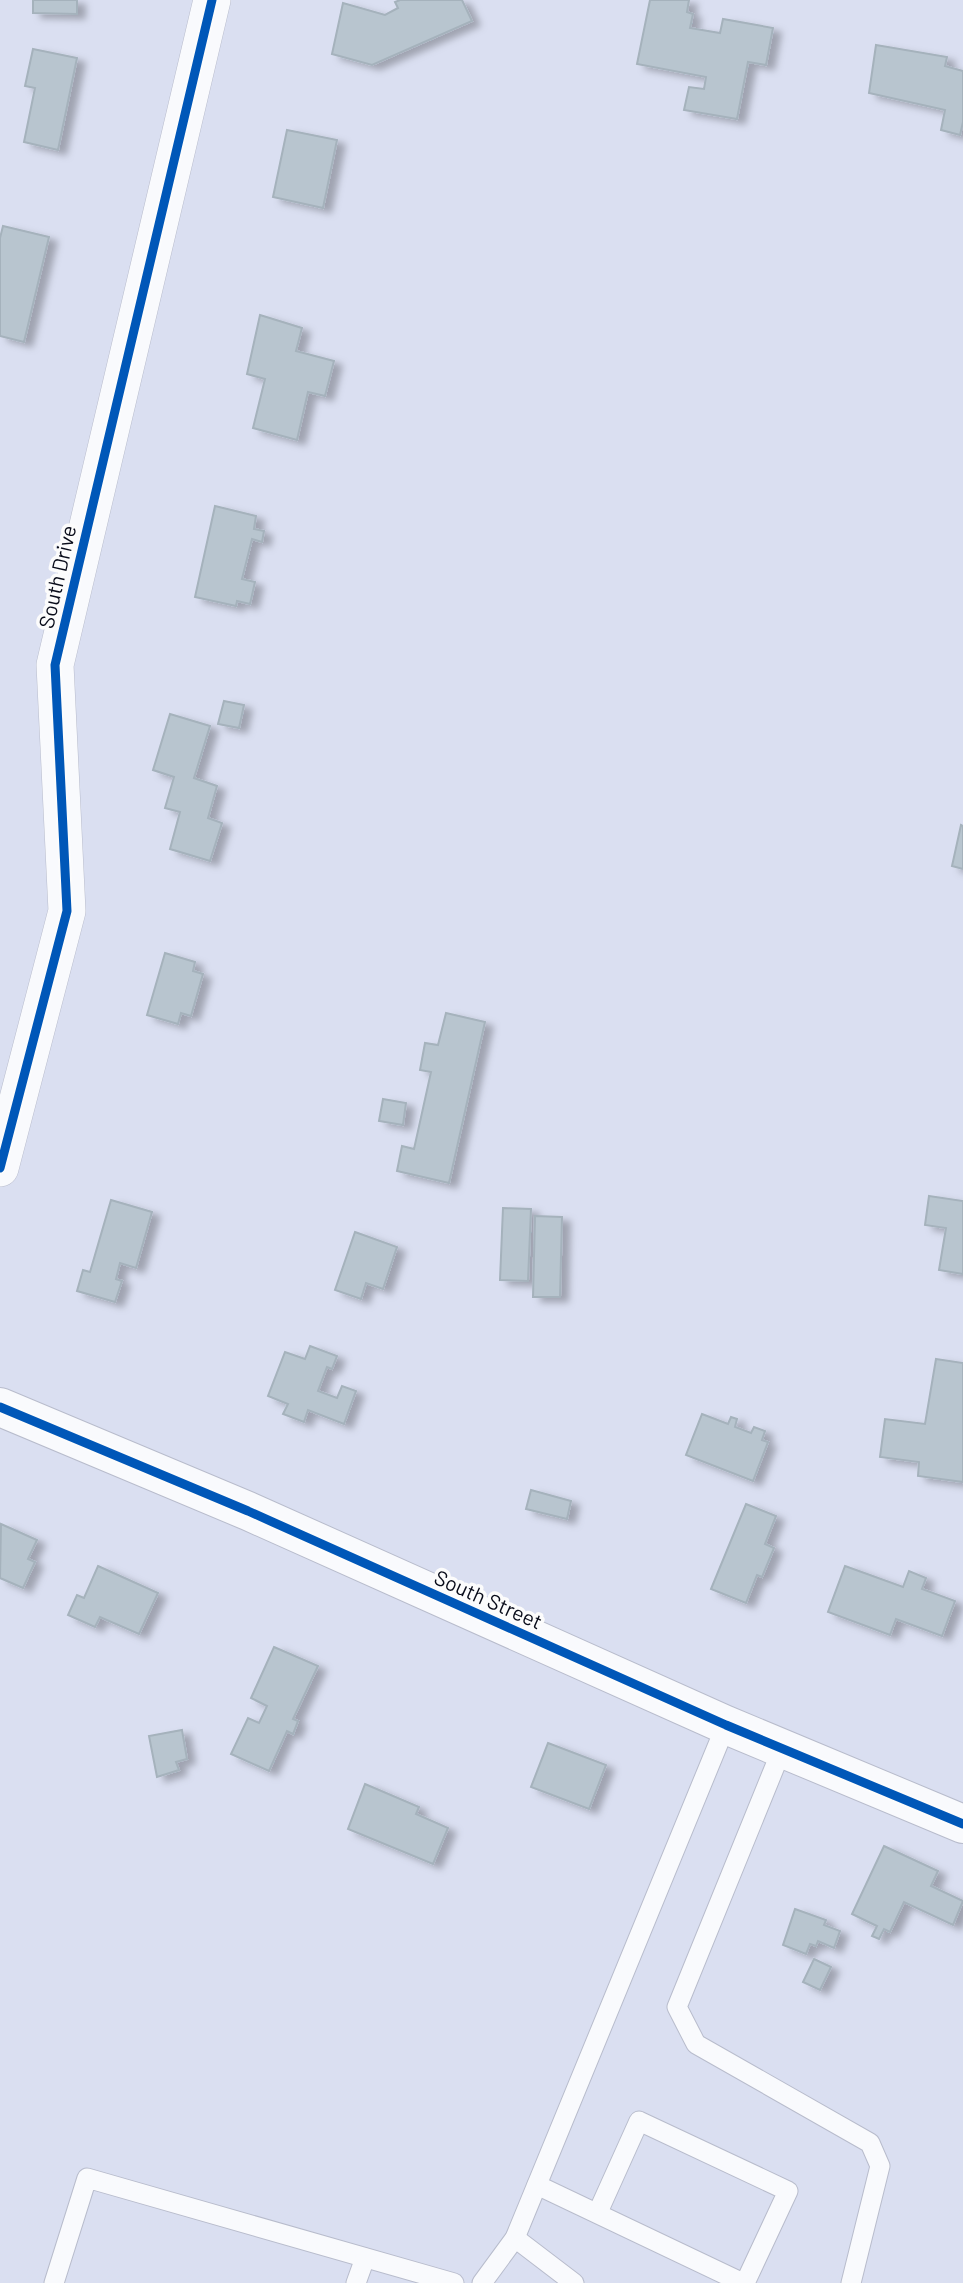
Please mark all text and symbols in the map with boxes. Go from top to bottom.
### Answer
street label: South Drive [33,523,81,631]
street label: South Street [431,1564,546,1634]

